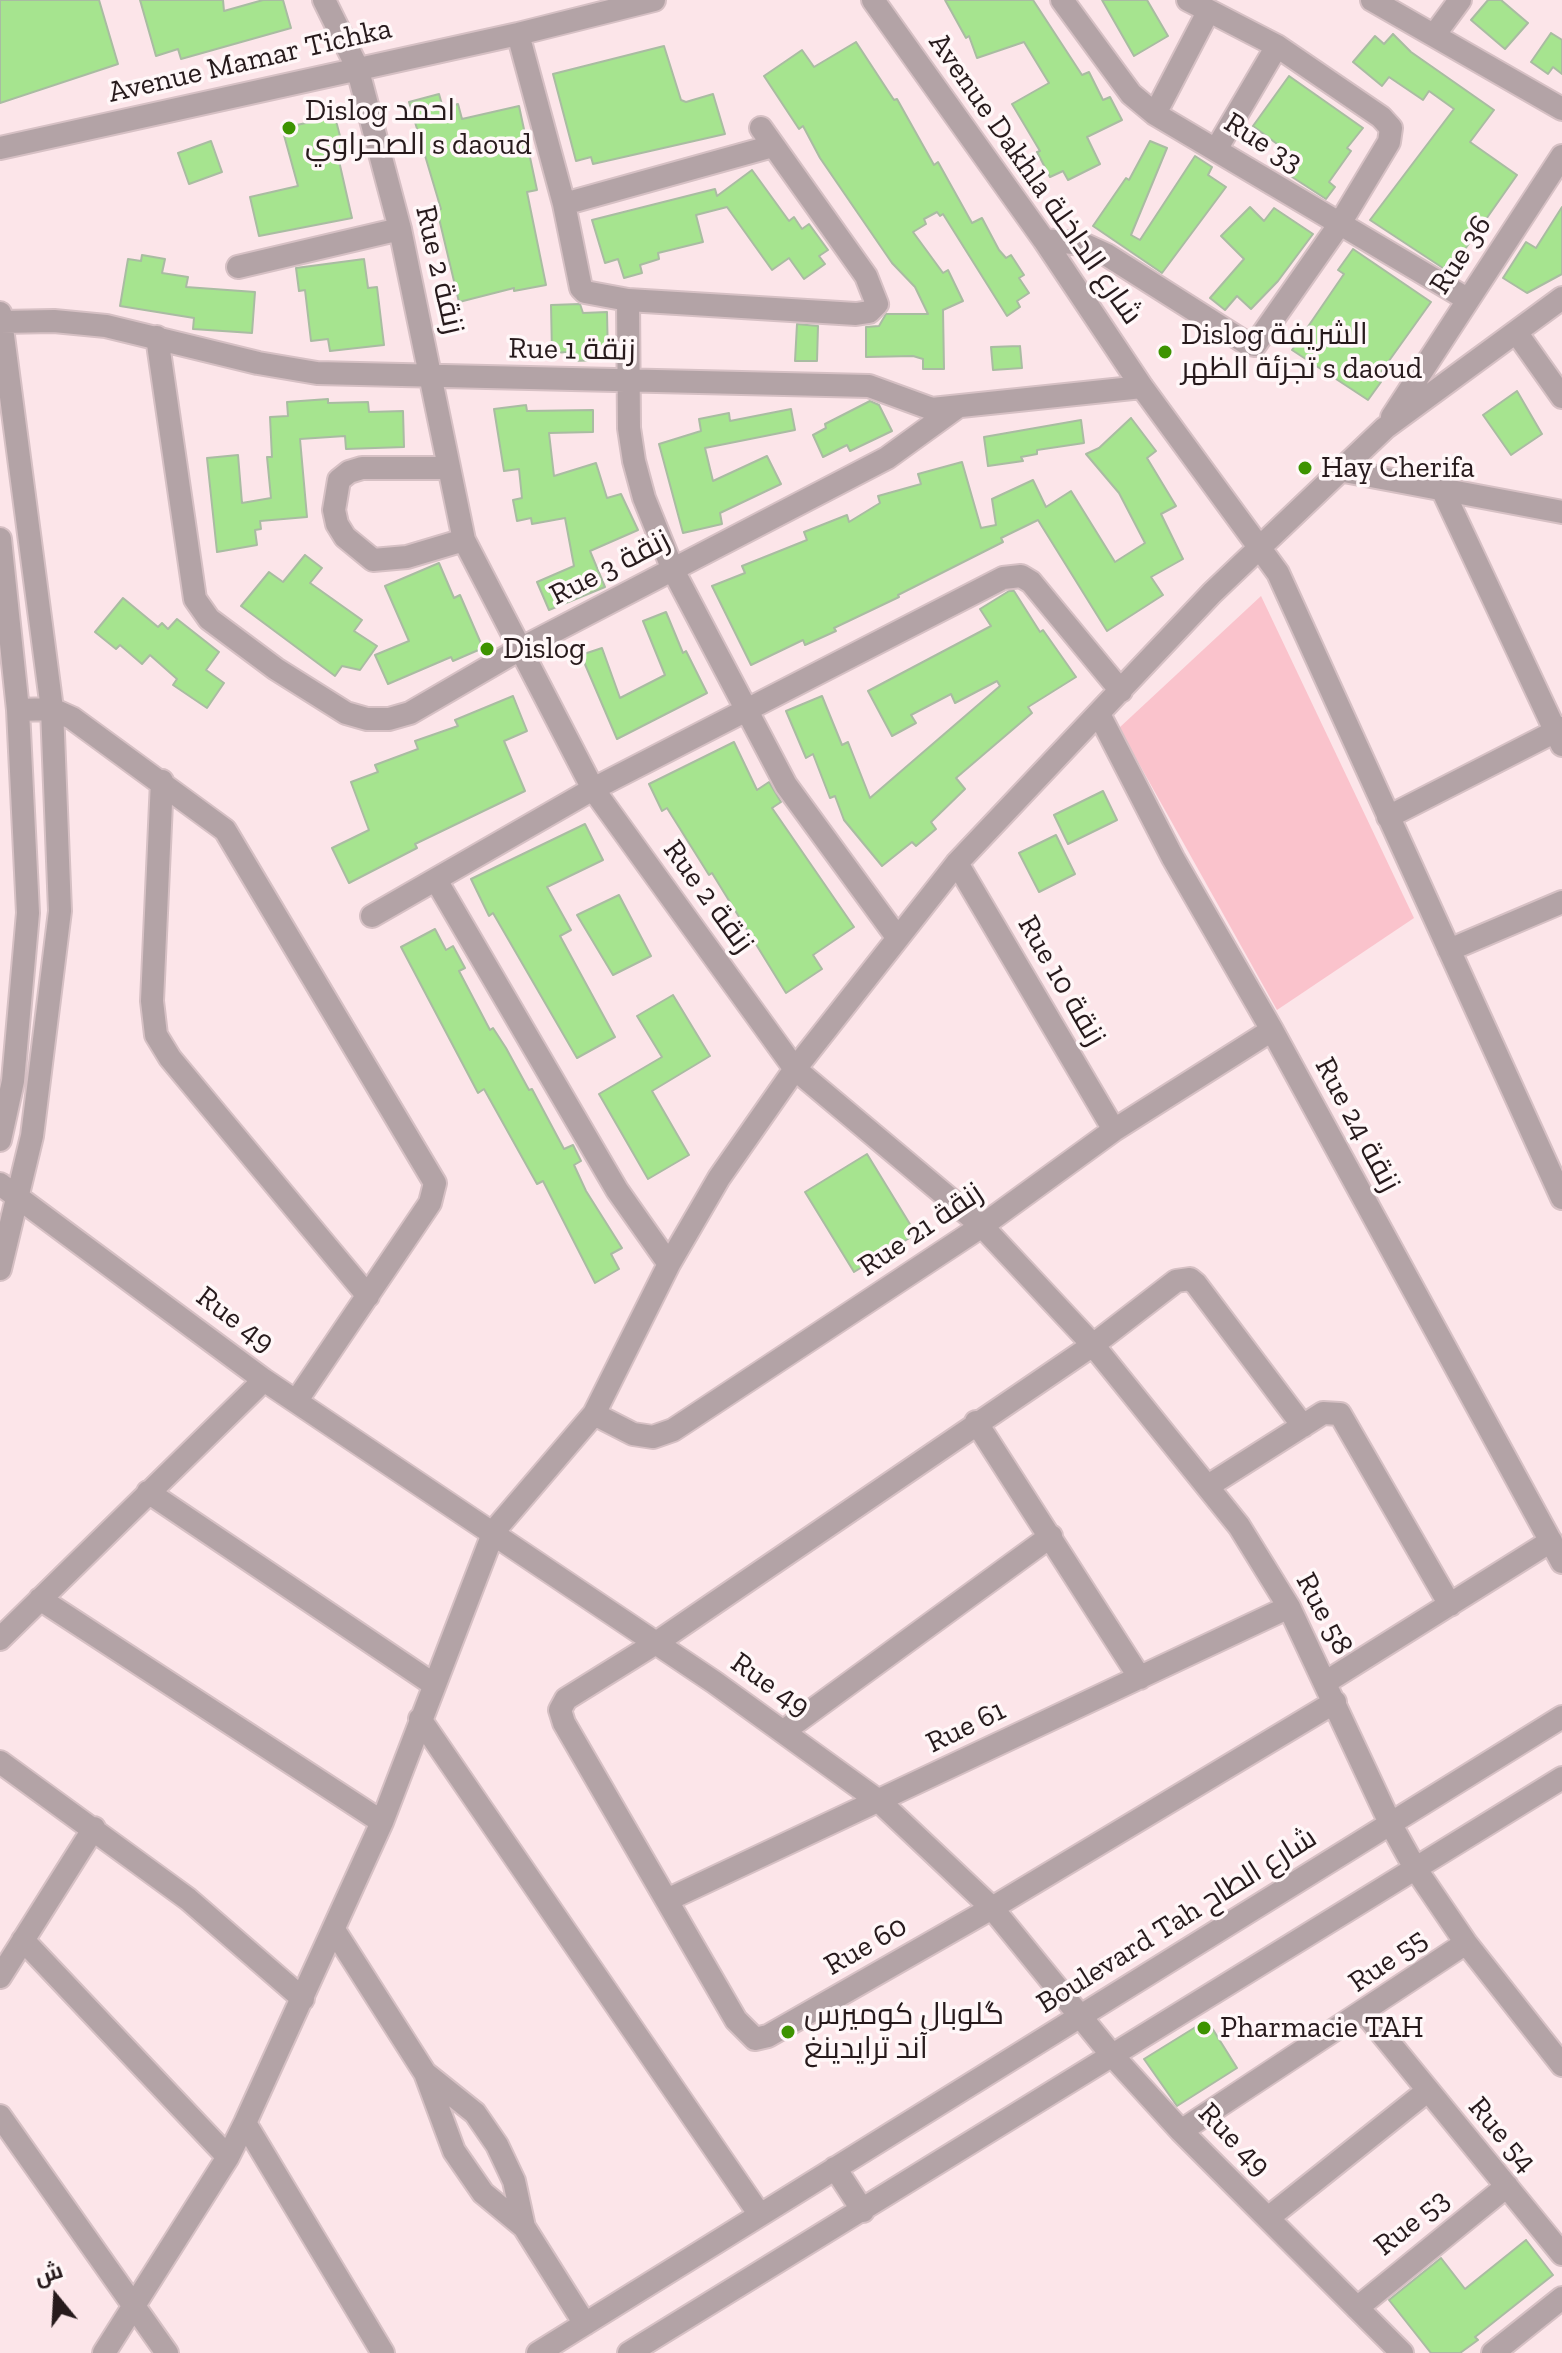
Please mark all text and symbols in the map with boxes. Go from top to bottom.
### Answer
street label: Avenue Mamar Tichka [105,11,395,111]
street label: Avenue Dakhla شارع الداخلة [921,26,1149,332]
place label: Dislog احمد الصحراوي s daoud [305,93,532,164]
street label: Rue 33 [1217,105,1309,181]
marker: Dislog احمد الصحراوي s daoud [280,119,298,137]
street label: Rue 2 زنقة [407,202,471,338]
street label: Rue 36 [1422,209,1500,301]
place label: Dislog الشريفة تجزئة الظهر s daoud [1181,317,1422,388]
street label: Rue 1 زنقة [508,331,636,369]
marker: Dislog الشريفة تجزئة الظهر s daoud [1156,343,1174,361]
place label: Hay Cherifa [1321,450,1475,486]
marker: Hay Cherifa [1296,459,1314,477]
street label: Rue 3 زنقة [544,522,676,614]
place label: Dislog [503,631,585,667]
marker: Dislog [478,640,496,658]
street label: Rue 2 زنقة [655,833,761,961]
street label: Rue 10 زنقة [1009,910,1113,1052]
street label: Rue 24 زنقة [1307,1052,1407,1198]
street label: Rue 21 زنقة [852,1175,990,1285]
street label: Rue 49 [189,1279,281,1361]
street label: Rue 58 [1288,1567,1360,1661]
street label: Rue 49 [723,1645,817,1725]
street label: Rue 61 [920,1692,1012,1762]
street label: Boulevard Tah شارع الطاح [1030,1820,1324,2022]
street label: Rue 60 [818,1908,914,1984]
street label: Rue 55 [1342,1921,1434,2001]
place label: گلوبال كوميرس آند ترايدينغ [804,1997,1004,2068]
place label: Pharmacie TAH [1220,2010,1424,2046]
marker: Pharmacie TAH [1195,2019,1213,2037]
marker: گلوبال كوميرس آند ترايدينغ [779,2023,797,2041]
street label: Rue 54 [1460,2090,1544,2180]
street label: Rue 49 [1190,2096,1278,2184]
street label: Rue 53 [1367,2182,1457,2264]
text: ش [31,2256,66,2291]
north arrow [16,2257,96,2337]

